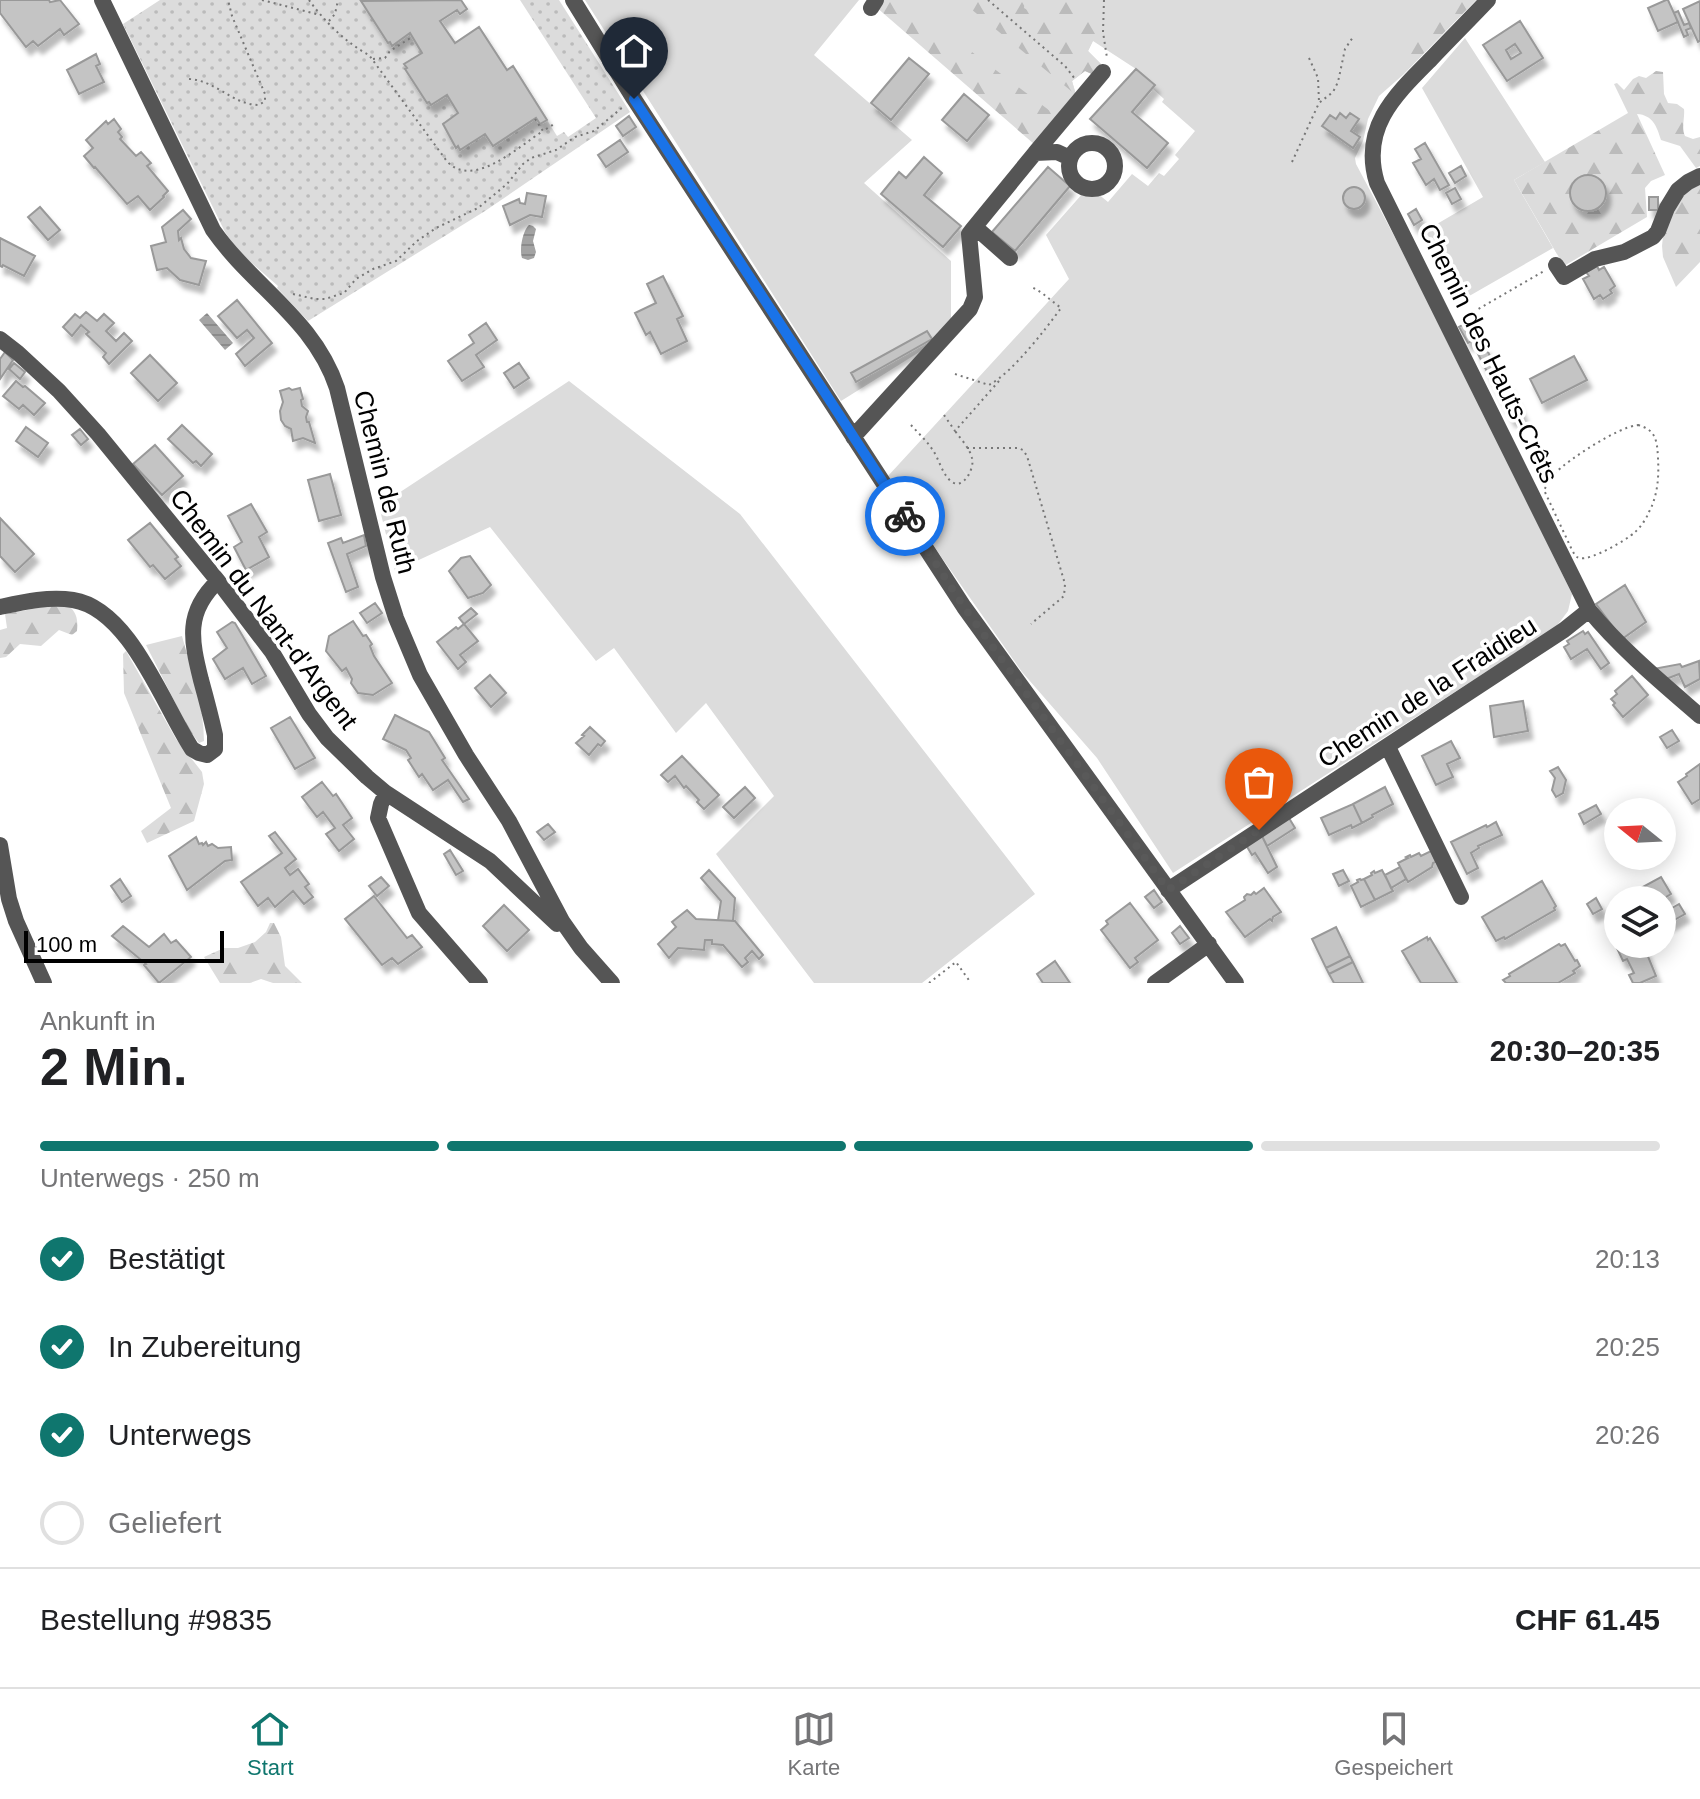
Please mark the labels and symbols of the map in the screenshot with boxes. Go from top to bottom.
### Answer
pin [600,17,668,99]
street label: Chemin des Hauts-Crêts [1413,219,1565,487]
street label: Chemin de Ruth [348,387,422,577]
courier [865,476,945,556]
street label: Chemin du Nant-d'Argent [164,483,364,735]
street label: Chemin de la Fraidieu [1312,610,1542,774]
pin [1225,748,1293,830]
north arrow [1604,798,1676,870]
scale bar [24,927,224,963]

